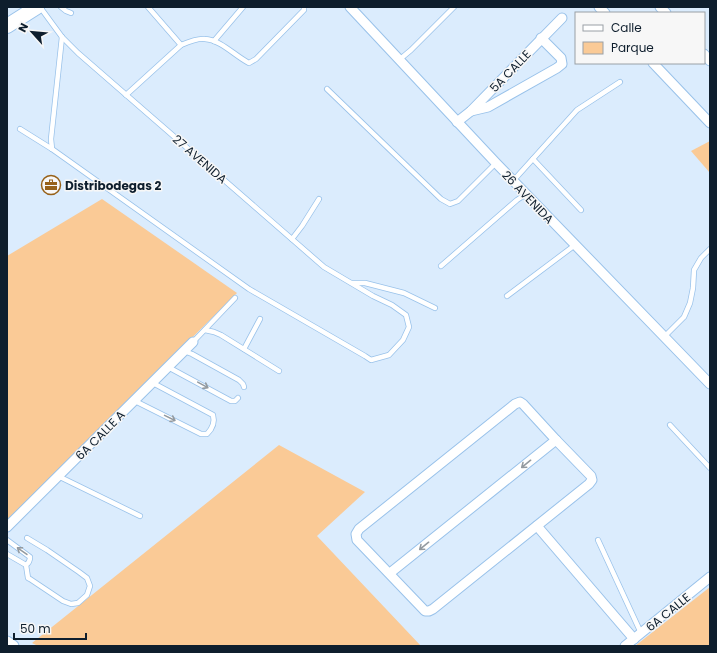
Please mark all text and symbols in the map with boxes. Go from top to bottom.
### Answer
north arrow [12,12,52,52]
legend [575,12,705,64]
text: Calle [611,19,642,36]
text: N [14,20,32,35]
text: Parque [611,39,654,56]
street label: 5A CALLE [486,46,534,96]
street label: 27 AVENIDA [169,131,231,187]
street label: 26 AVENIDA [498,167,558,227]
office icon: Distribodegas 2 [40,174,62,196]
place label: Distribodegas 2 [65,177,161,194]
one-way arrow [196,382,208,390]
street label: 6A CALLE A [71,406,129,464]
one-way arrow [163,415,175,422]
one-way arrow [520,460,531,469]
one-way arrow [419,541,430,550]
one-way arrow [17,547,28,555]
street label: 6A CALLE [642,589,694,635]
scale bar [14,615,86,641]
text: 50 m [20,620,51,637]

